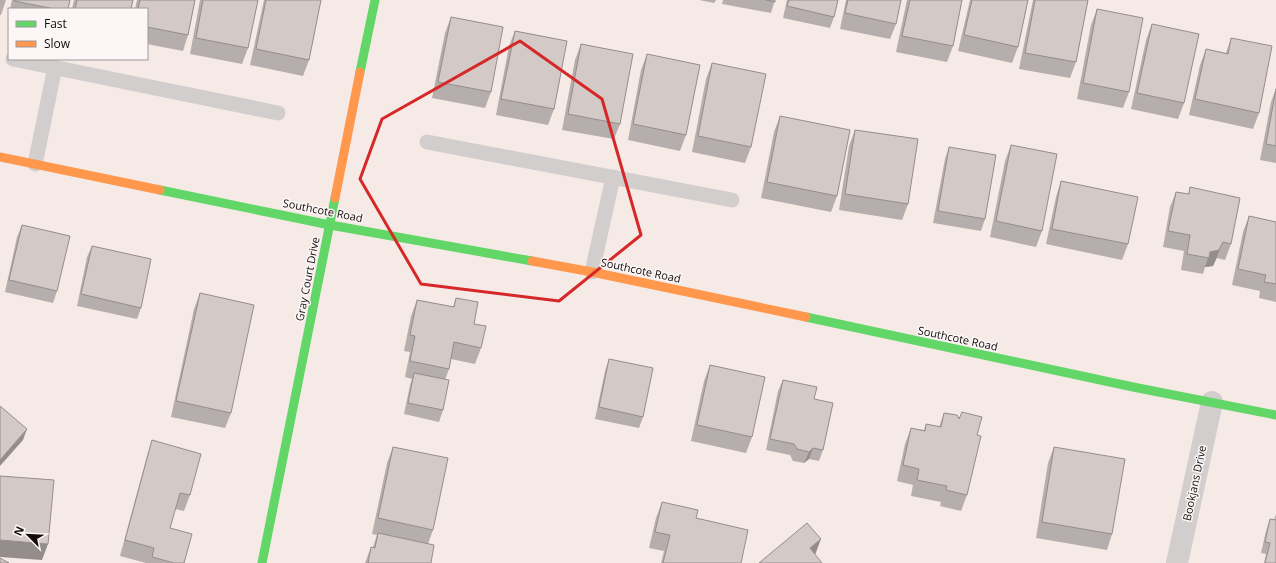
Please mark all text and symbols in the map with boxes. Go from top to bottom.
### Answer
legend [8,8,148,60]
text: Fast [44,15,67,32]
text: Slow [44,35,71,52]
street label: Southcote Road [282,195,364,225]
street label: Gray Court Drive [291,236,323,322]
street label: Southcote Road [600,254,682,286]
street label: Southcote Road [917,322,999,354]
street label: Bookjans Drive [1179,444,1209,522]
north arrow [8,515,48,555]
text: N [10,524,27,538]

